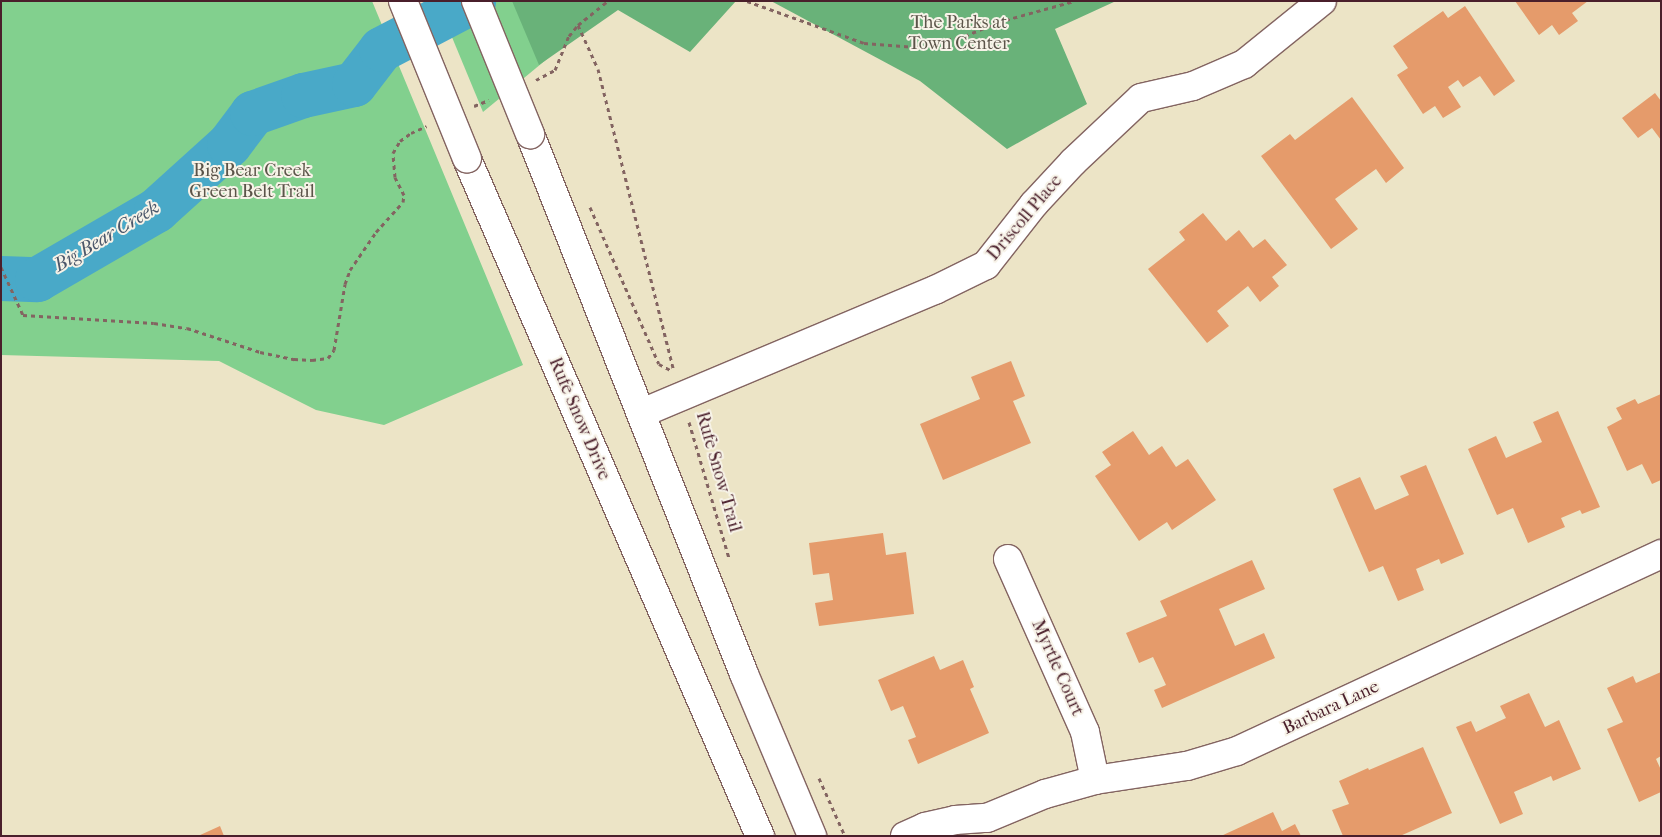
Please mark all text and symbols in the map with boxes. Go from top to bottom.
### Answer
park label: The Parks at Town Center [908,13,1010,56]
park label: Big Bear Creek Green Belt Trail [189,161,315,203]
street label: Driscoll Place [983,171,1067,265]
water label: Big Bear Creek [50,197,164,277]
street label: Rufe Snow Drive [543,354,615,484]
street label: Rufe Snow Trail [691,409,745,535]
street label: Myrtle Court [1026,617,1088,719]
street label: Barbara Lane [1279,676,1383,740]

